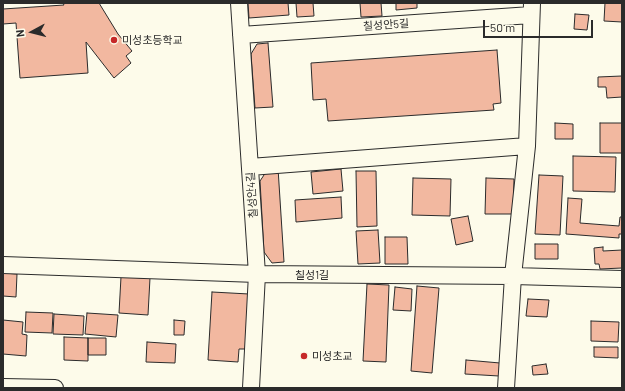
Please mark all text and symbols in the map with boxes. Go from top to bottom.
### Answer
north arrow [12,12,52,52]
scale bar [485,12,595,38]
street label: 칠성안5길 [363,17,409,33]
text: 50 m [490,20,515,34]
text: N [13,29,26,38]
place label: 미성초등학교 [122,33,183,47]
marker: 미성초등학교 [109,35,119,45]
street label: 칠성안4길 [244,171,260,219]
street label: 칠성1길 [295,268,329,282]
place label: 미성초교 [312,349,352,363]
marker: 미성초교 [299,351,309,361]

